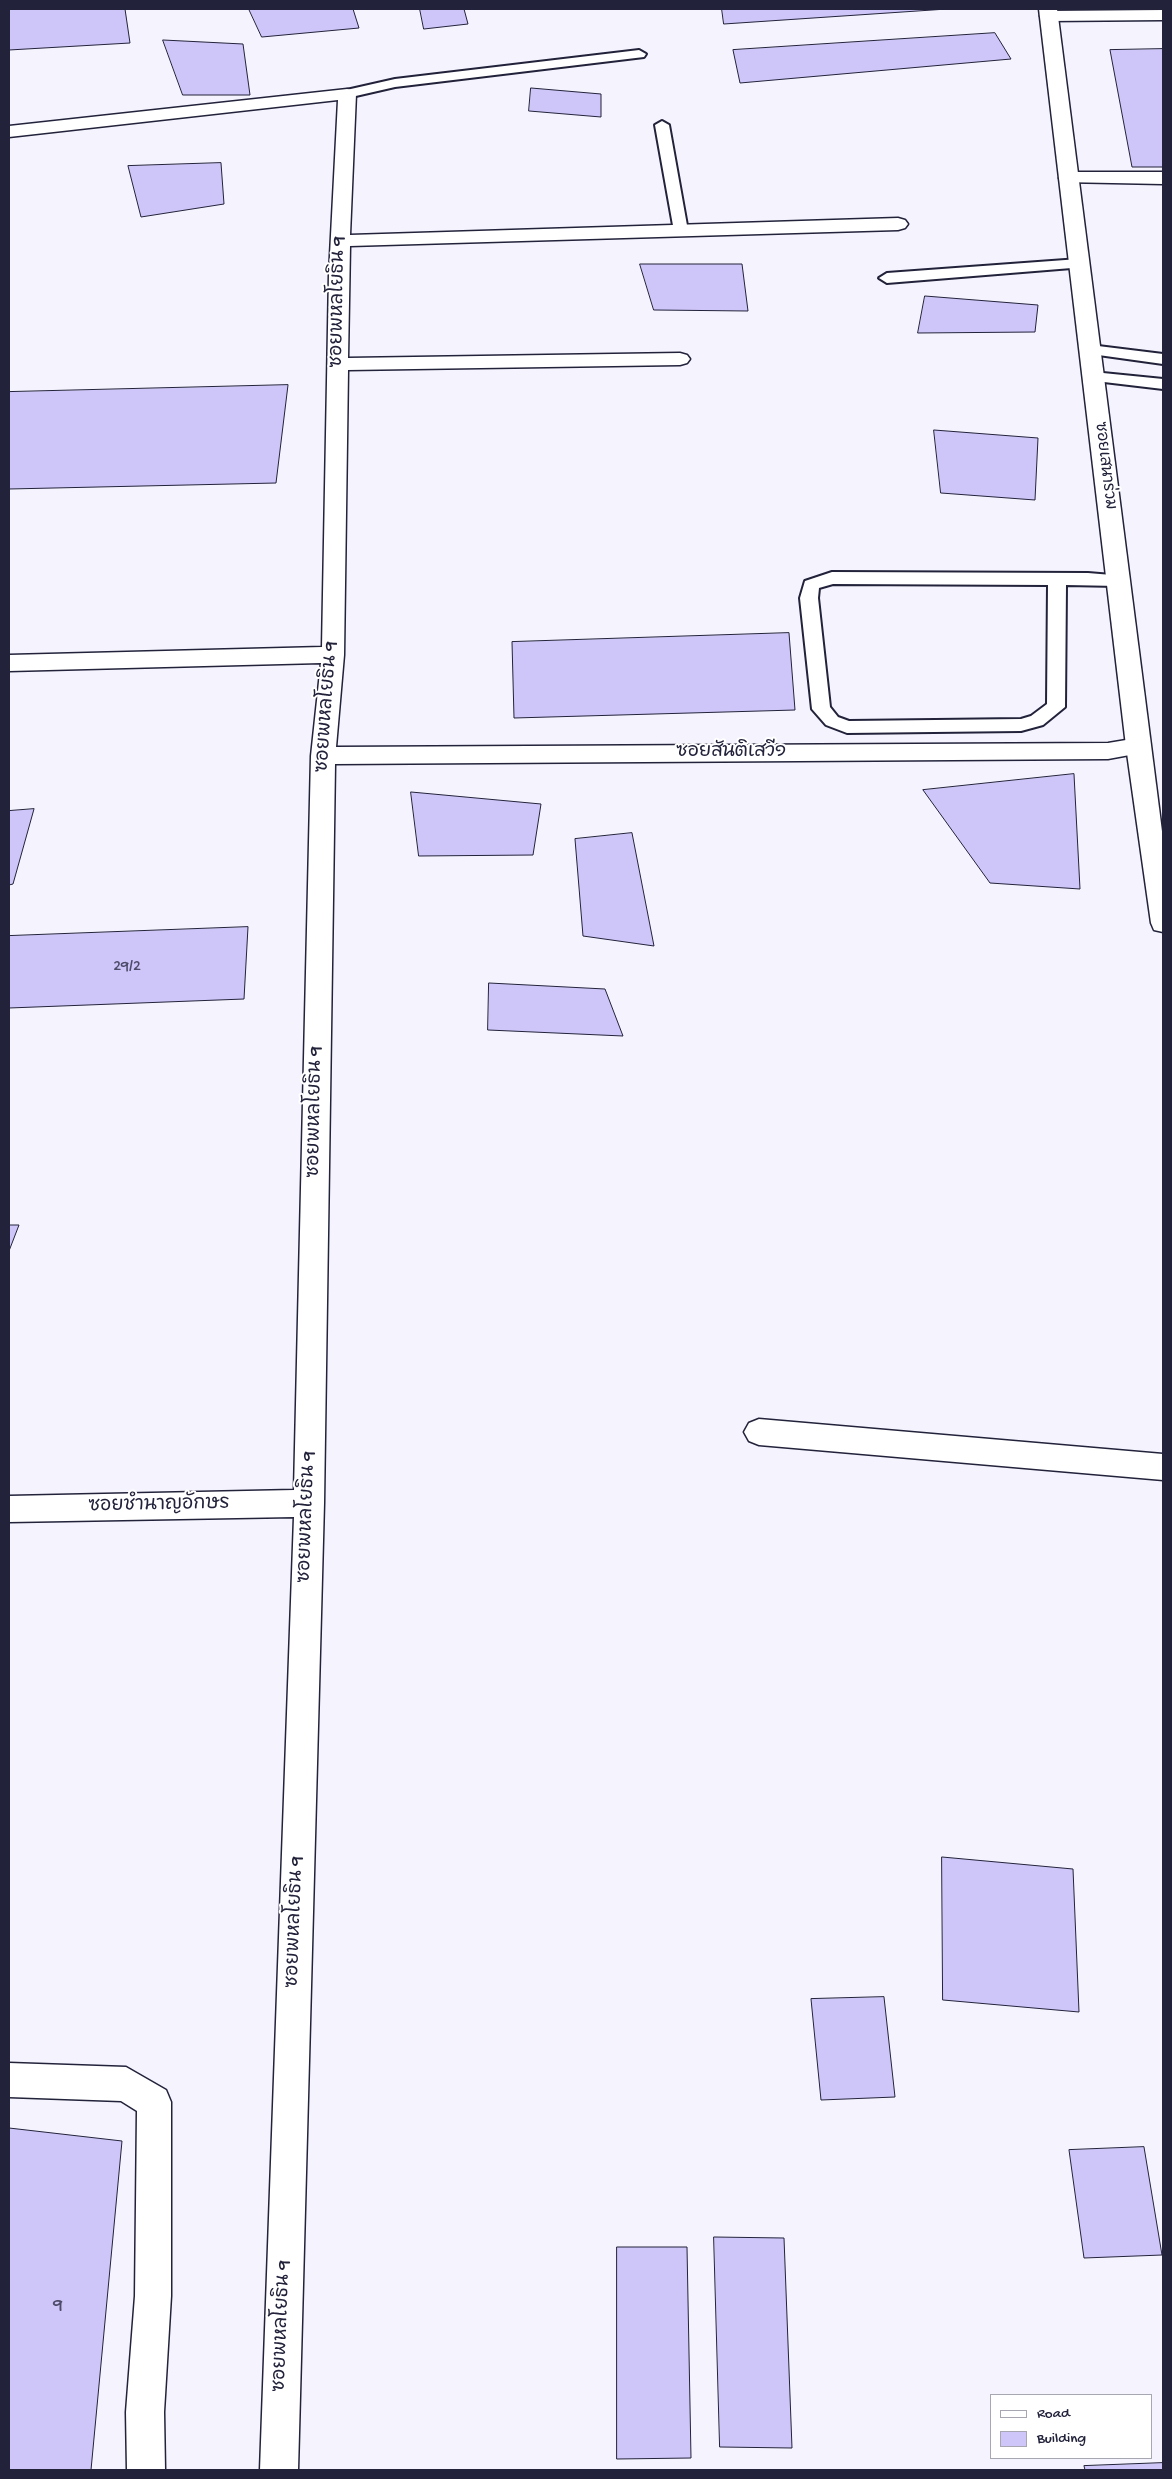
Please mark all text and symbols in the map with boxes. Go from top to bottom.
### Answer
street label: ซอยพหลโยธิน 9 [326,236,352,368]
street label: ซอยเสนาร่วม [1089,421,1119,511]
street label: ซอยพหลโยธิน 9 [312,641,344,773]
street label: ซอยสันติเสวี๑ [676,742,786,764]
house number: 29/2 [113,958,141,978]
street label: ซอยพหลโยธิน 9 [303,1046,329,1178]
street label: ซอยพหลโยธิน 9 [294,1451,322,1583]
street label: ซอยชำนาญอักษร [88,1493,230,1519]
street label: ซอยพหลโยธิน 9 [282,1856,310,1988]
street label: ซอยพหลโยธิน 9 [269,2260,297,2392]
house number: 9 [53,2295,63,2317]
legend [990,2394,1152,2459]
text: Road [1037,2405,1070,2423]
text: Building [1037,2430,1086,2448]

